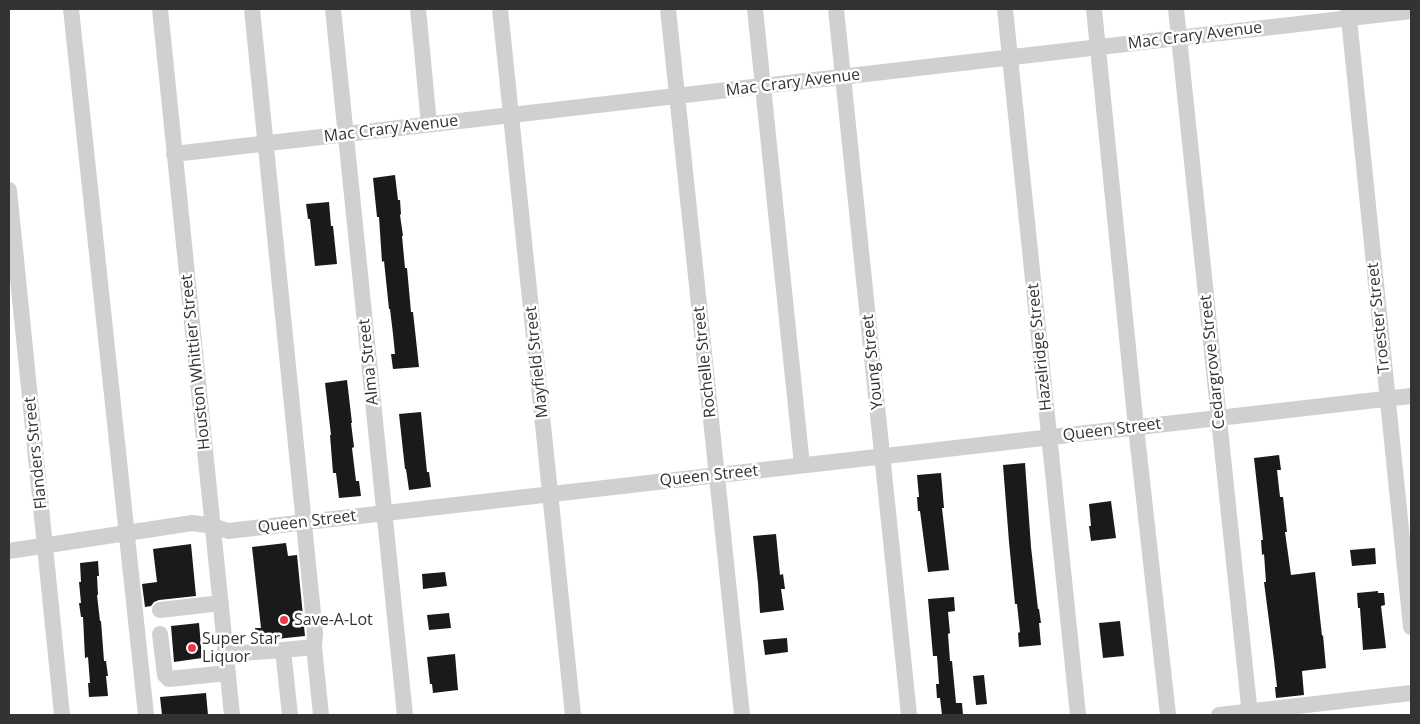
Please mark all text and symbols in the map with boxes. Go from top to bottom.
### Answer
street label: Mac Crary Avenue [1127,18,1263,54]
street label: Mac Crary Avenue [725,65,861,101]
street label: Mac Crary Avenue [323,111,459,147]
street label: Troester Street [1364,261,1394,375]
street label: Houston Whittier Street [177,273,215,451]
street label: Hazelridge Street [1024,282,1056,412]
street label: Cedargrove Street [1196,294,1230,430]
street label: Mayfield Street [522,305,552,419]
street label: Rochelle Street [690,305,720,419]
street label: Young Street [858,313,888,411]
street label: Alma Street [355,318,383,406]
street label: Flanders Street [21,396,51,510]
street label: Queen Street [1062,414,1162,446]
street label: Queen Street [659,461,759,491]
street label: Queen Street [257,506,357,538]
place label: Save-A-Lot [294,610,373,630]
marker: Save-A-Lot [278,614,290,626]
place label: Super Star Liquor [202,629,280,667]
marker: Super Star Liquor [186,642,198,654]

